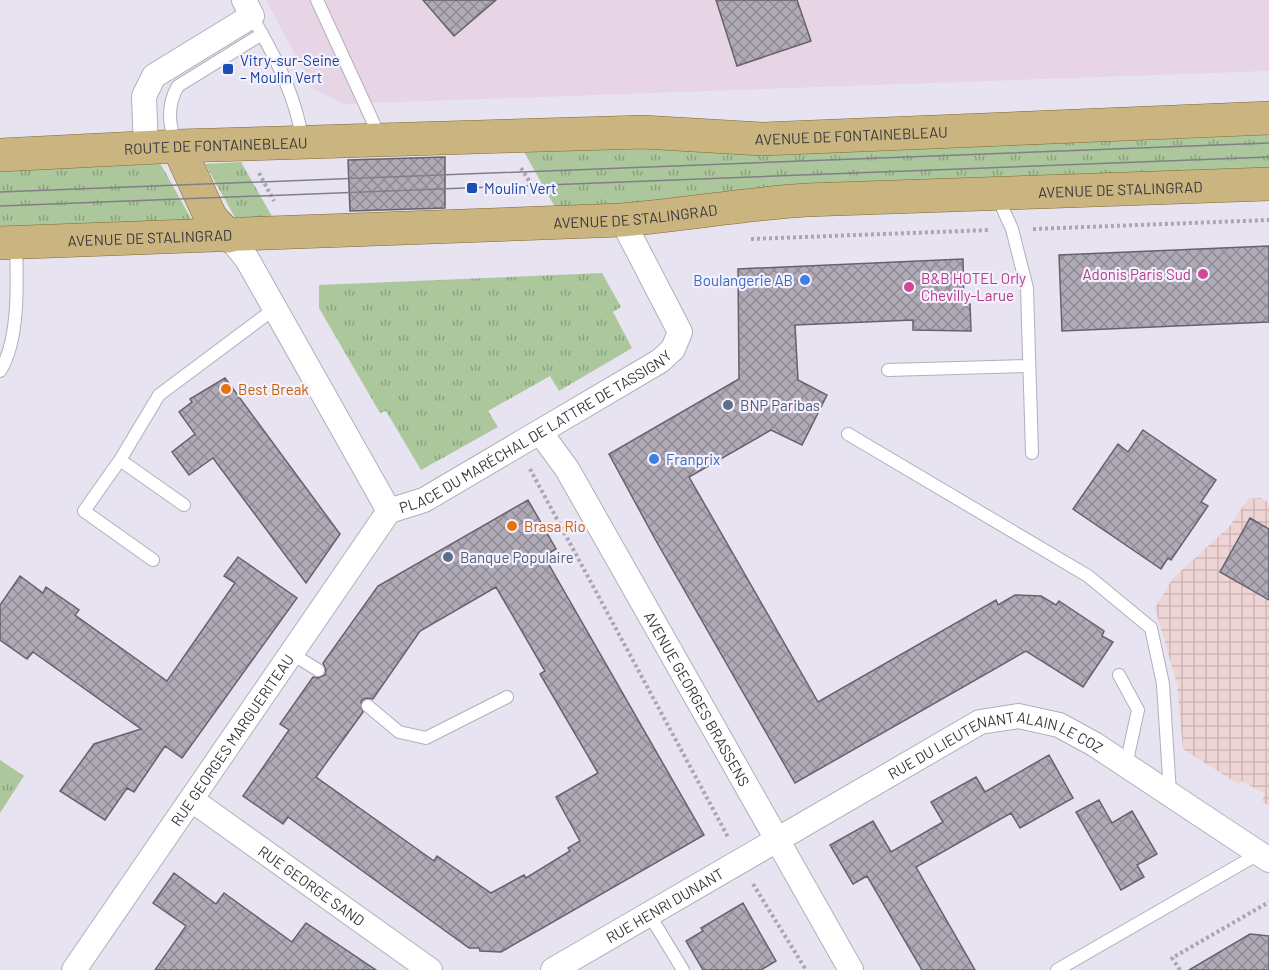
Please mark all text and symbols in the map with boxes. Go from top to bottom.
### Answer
place label: Vitry-sur-Seine – Moulin Vert [240,51,340,86]
marker: Vitry-sur-Seine – Moulin Vert [221,62,235,76]
street label: AVENUE DE FONTAINEBLEAU [754,122,948,148]
street label: ROUTE DE FONTAINEBLEAU [124,133,308,158]
street label: AVENUE DE STALINGRAD [1038,177,1203,201]
place label: Moulin Vert [484,179,557,197]
marker: Moulin Vert [465,181,479,195]
street label: AVENUE DE STALINGRAD [553,200,718,232]
street label: AVENUE DE STALINGRAD [67,225,232,249]
place label: Adonis Paris Sud [1083,265,1191,283]
marker: Adonis Paris Sud [1196,267,1210,281]
place label: B&B HOTEL Orly Chevilly-Larue [921,269,1026,304]
place label: Boulangerie AB [693,271,793,289]
marker: Boulangerie AB [798,273,812,287]
marker: B&B HOTEL Orly Chevilly-Larue [902,280,916,294]
street label: PLACE DU MARÉCHAL DE LATTRE DE TASSIGNY [397,346,675,516]
place label: Best Break [238,380,309,398]
marker: Best Break [219,382,233,396]
place label: BNP Paribas [740,396,820,414]
marker: BNP Paribas [721,398,735,412]
place label: Franprix [666,450,720,468]
marker: Franprix [647,452,661,466]
place label: Brasa Rio [524,517,586,535]
marker: Brasa Rio [505,519,519,533]
place label: Banque Populaire [460,548,574,566]
marker: Banque Populaire [441,550,455,564]
street label: AVENUE GEORGES BRASSENS [641,608,754,789]
street label: RUE GEORGES MARGUERITEAU [167,651,297,829]
street label: RUE DU LIEUTENANT ALAIN LE COZ [885,707,1107,783]
street label: RUE GEORGE SAND [255,841,368,929]
street label: RUE HENRI DUNANT [602,864,727,946]

